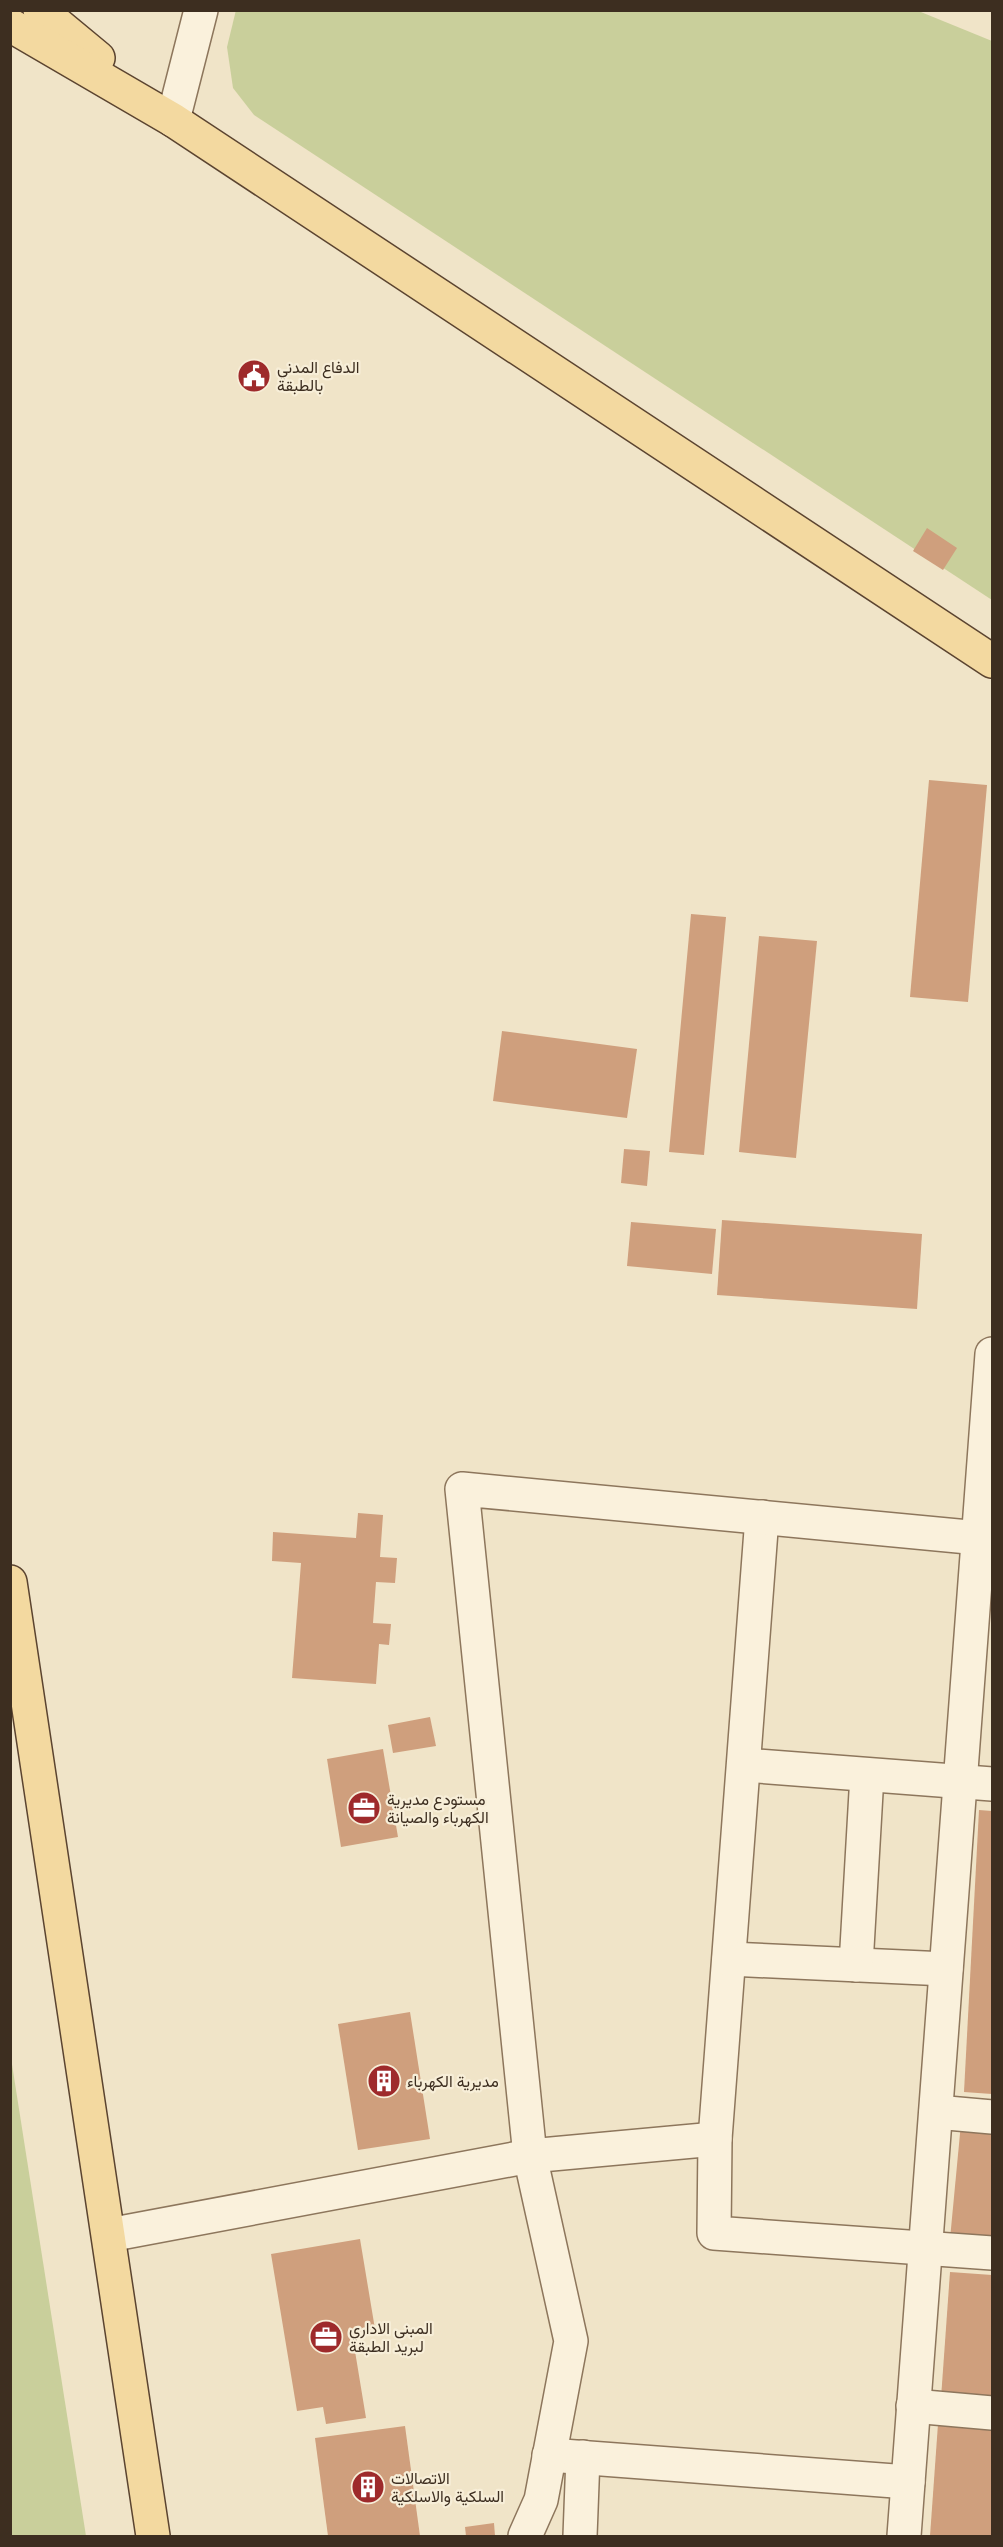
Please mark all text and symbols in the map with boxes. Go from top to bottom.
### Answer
public building icon: الدفاع المدني بالطبقة [236,358,272,394]
place label: الدفاع المدني بالطبقة [277,359,359,395]
office icon: مستودع مديرية الكهرباء والصيانة [346,1790,382,1826]
place label: مستودع مديرية الكهرباء والصيانة [387,1791,489,1828]
building icon: مديرية الكهرباء [366,2063,402,2099]
place label: مديرية الكهرباء [407,2073,499,2092]
office icon: المبنى الاداري لبريد الطبقة [308,2319,344,2355]
place label: المبنى الاداري لبريد الطبقة [349,2320,433,2357]
building icon: الاتصالات السلكية والاسلكية [350,2469,386,2505]
place label: الاتصالات السلكية والاسلكية [391,2470,504,2507]

